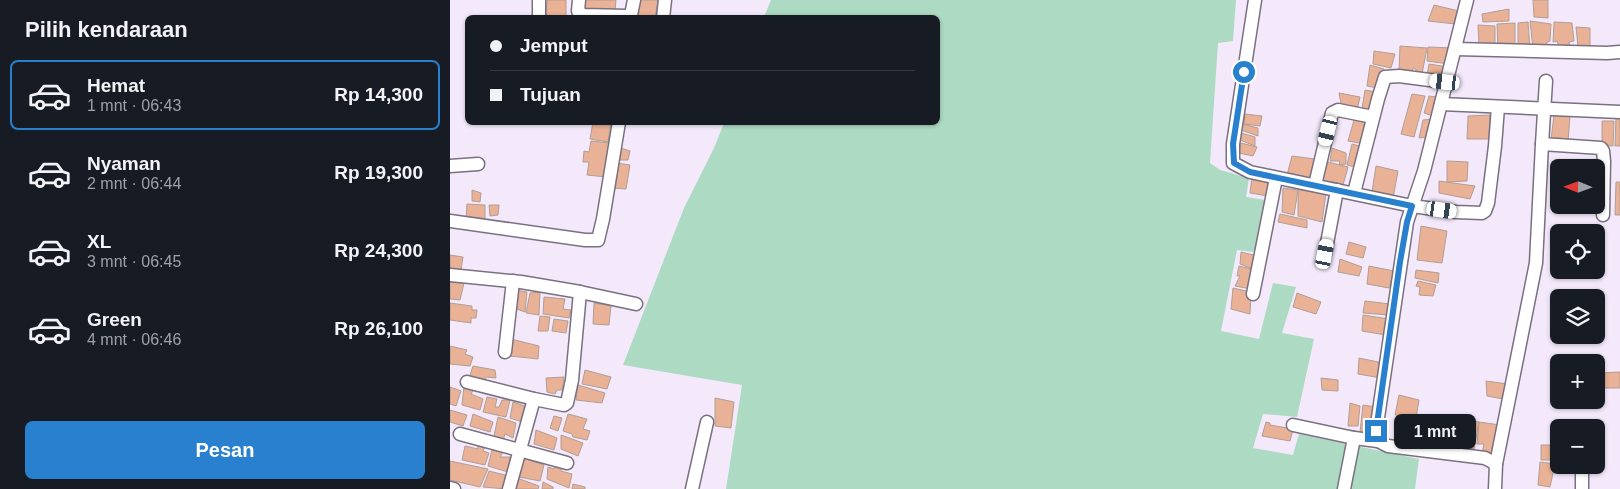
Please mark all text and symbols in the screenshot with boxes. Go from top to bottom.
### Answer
text: Pilih kendaraan [25,17,188,42]
text: Jemput [520,35,588,56]
route start [1233,61,1255,83]
icon: car [27,73,72,118]
car [1429,73,1460,91]
text: Hemat [87,75,145,96]
text: Rp 14,300 [334,84,423,105]
text: Tujuan [520,84,581,105]
text: 1 mnt · 06:43 [87,97,181,114]
car [1317,115,1338,147]
icon: car [27,151,72,196]
text: Nyaman [87,153,161,174]
north arrow [1550,159,1605,214]
map controls [1550,159,1605,474]
text: Rp 19,300 [334,162,423,183]
text: 2 mnt · 06:44 [87,175,181,192]
car [1426,200,1457,220]
button: locate [1550,224,1605,279]
icon: car [27,229,72,274]
text: XL [87,231,111,252]
car [1314,238,1335,270]
text: Rp 24,300 [334,240,423,261]
text: 3 mnt · 06:45 [87,253,181,270]
button: layers [1550,289,1605,344]
icon: car [27,307,72,352]
text: Green [87,309,142,330]
text: Rp 26,100 [334,318,423,339]
text: 4 mnt · 06:46 [87,331,181,348]
button: + [1550,354,1605,409]
callout: 1 mnt [1394,414,1476,448]
button: − [1550,419,1605,474]
route end [1365,420,1387,442]
button: Pesan [25,421,425,479]
text: 1 mnt [1414,423,1456,440]

